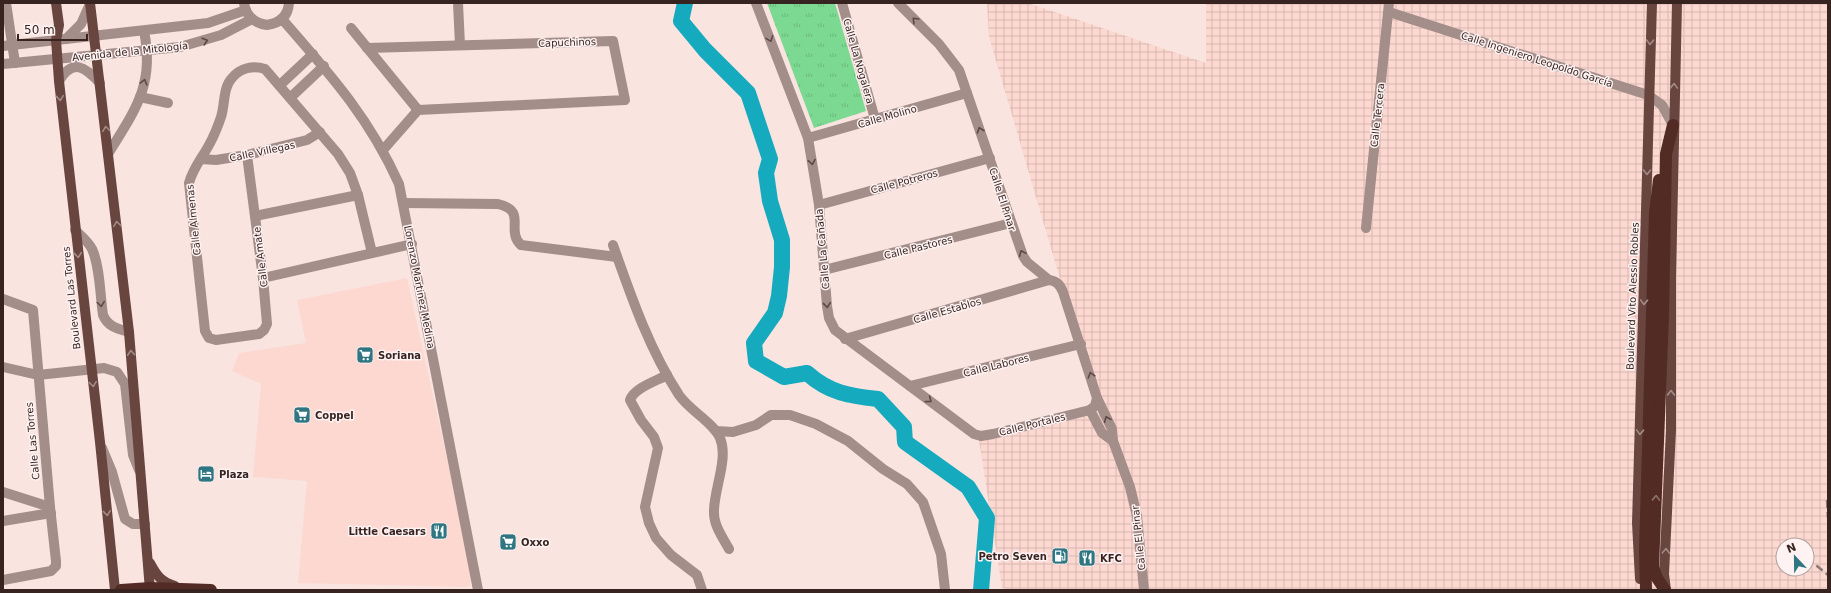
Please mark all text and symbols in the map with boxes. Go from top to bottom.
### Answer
scale bar [18,16,87,42]
street label: Calle La Nogalera [841,17,876,105]
one-way arrow [912,17,920,25]
text: 50 m [24,23,55,37]
street label: Calle Ingeniero Leopoldo García [1460,30,1614,89]
street label: Capuchinos [538,36,596,49]
one-way arrow [765,36,773,43]
one-way arrow [201,37,208,46]
one-way arrow [1646,39,1654,45]
street label: Avenida de la Mitología [72,40,189,63]
one-way arrow [140,79,148,85]
street label: Calle Tercera [1369,82,1386,148]
one-way arrow [1670,83,1679,89]
one-way arrow [56,95,65,101]
street label: Calle Molino [856,103,918,130]
one-way arrow [101,126,110,132]
one-way arrow [976,126,985,133]
street label: Calle Villegas [228,139,296,164]
one-way arrow [807,159,815,165]
street label: Calle El Pinar [987,166,1018,233]
street label: Calle Potreros [869,167,939,196]
one-way arrow [1643,169,1651,175]
street label: Calle Almenas [184,184,203,256]
street label: Calle La Cañada [813,208,832,290]
one-way arrow [113,221,122,227]
street label: Boulevard Vito Alessio Robles [1624,222,1641,370]
street label: Lorenzo Martinez Medina [402,225,437,350]
street label: Calle Amate [251,226,270,288]
street label: Calle Pastores [883,234,954,261]
street label: Boulevard Las Torres [61,246,82,350]
one-way arrow [1019,249,1027,257]
one-way arrow [73,252,82,258]
street label: Calle Establos [912,296,982,325]
one-way arrow [1640,299,1648,305]
one-way arrow [96,301,105,307]
one-way arrow [822,302,831,308]
supermarket icon: Soriana [355,345,375,365]
one-way arrow [127,350,135,356]
place label: Soriana [378,350,421,361]
street label: Calle Labores [962,352,1030,379]
one-way arrow [1087,372,1096,379]
one-way arrow [88,381,97,387]
one-way arrow [1667,390,1675,396]
one-way arrow [924,396,931,403]
street label: Calle Las Torres [24,402,41,480]
supermarket icon: Coppel [292,405,312,425]
place label: Coppel [315,410,354,421]
street label: Calle Portales [998,411,1066,438]
one-way arrow [1104,415,1112,422]
one-way arrow [1636,429,1644,435]
hotel icon: Plaza [196,464,216,484]
place label: Plaza [219,469,249,480]
one-way arrow [1652,495,1660,501]
street label: Calle El Pinar [1130,504,1147,571]
one-way arrow [102,510,111,516]
restaurant icon: Little Caesars [429,521,449,541]
place label: Little Caesars [348,526,426,537]
supermarket icon: Oxxo [498,532,518,552]
place label: Oxxo [521,537,549,548]
north arrow [1775,537,1815,577]
text: N [1785,540,1798,556]
fuel station icon: Petro Seven [1050,546,1070,566]
restaurant icon: KFC [1077,548,1097,568]
one-way arrow [1661,548,1670,554]
place label: Petro Seven [978,551,1047,562]
place label: KFC [1100,553,1122,564]

